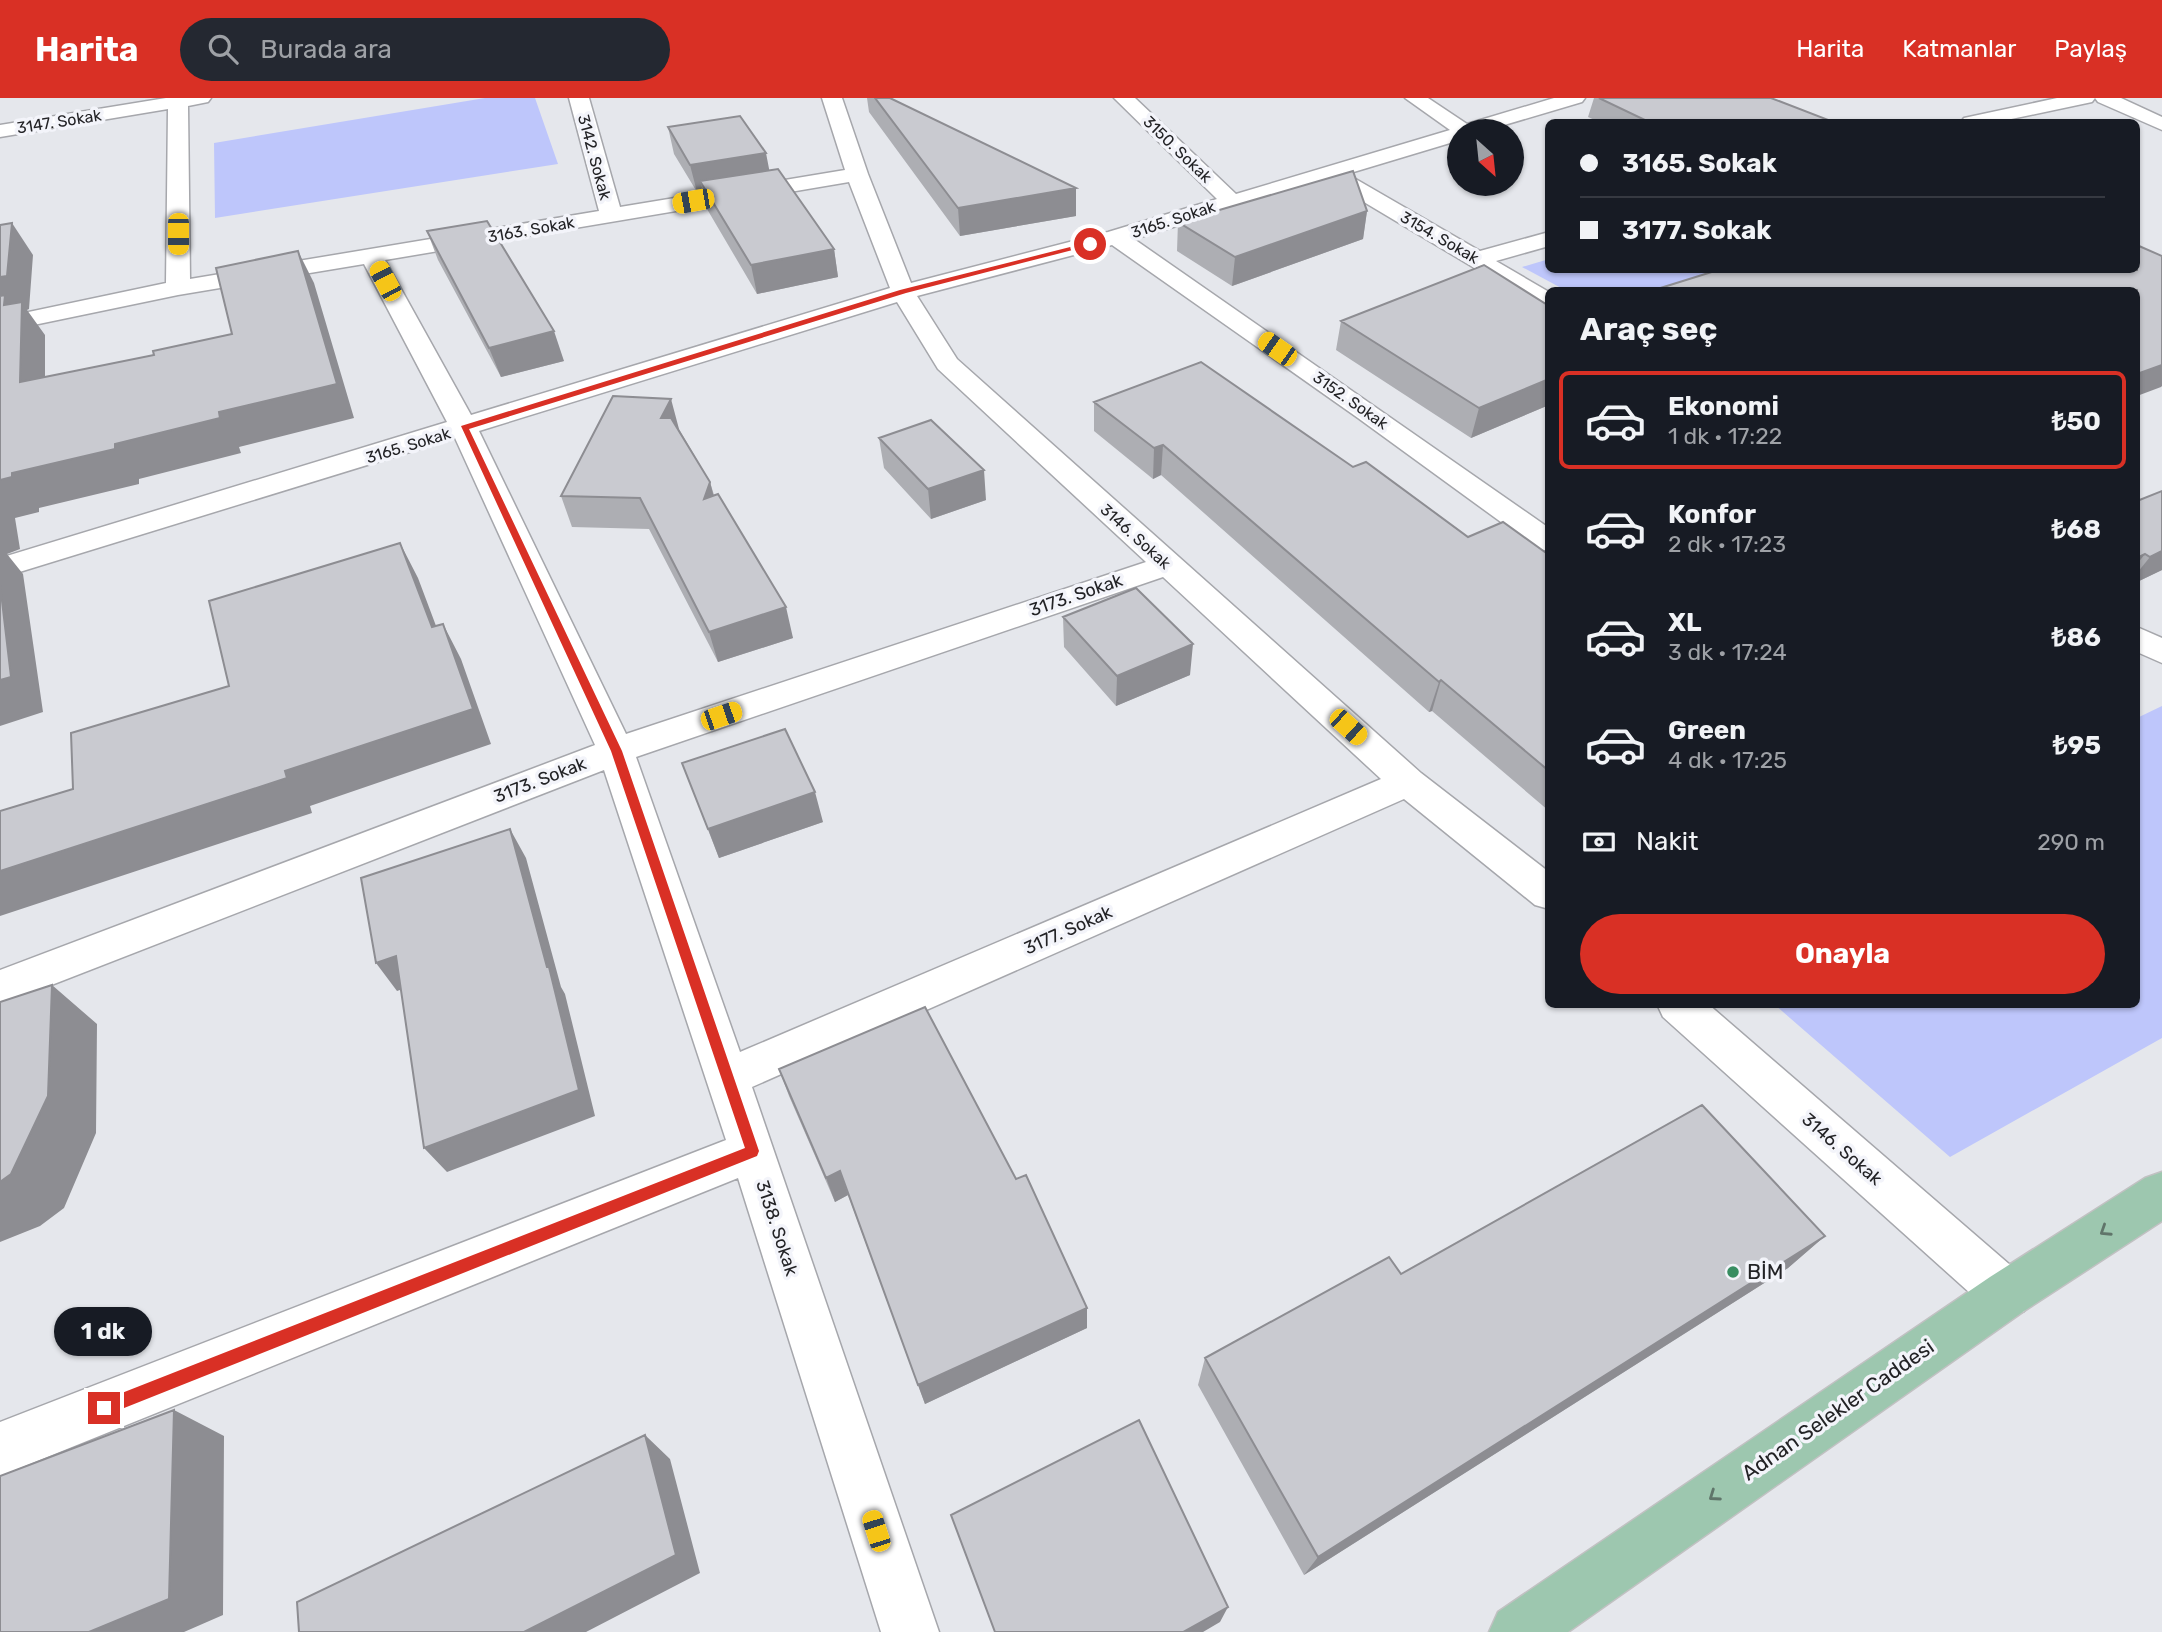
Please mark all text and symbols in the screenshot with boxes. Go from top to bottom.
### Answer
search box [180,18,670,81]
text: Harita [35,30,138,69]
icon: search [204,30,242,68]
text: Burada ara [260,34,392,65]
text: Harita [1796,35,1864,63]
text: Katmanlar [1902,35,2016,63]
text: Paylaş [2054,35,2127,63]
street label: 3147. Sokak [15,105,103,138]
street label: 3142. Sokak [574,112,615,203]
street label: 3150. Sokak [1139,112,1216,187]
north arrow [1447,119,1524,196]
map controls [1447,119,1524,196]
text: 3165. Sokak [1622,148,1777,179]
car [671,187,716,215]
street label: 3165. Sokak [1129,197,1218,242]
street label: 3154. Sokak [1397,207,1483,268]
street label: 3163. Sokak [486,212,577,246]
car [168,213,189,255]
text: 3177. Sokak [1622,215,1772,246]
route start [1074,228,1106,260]
car [366,258,405,304]
text: Araç seç [1580,310,1717,348]
car [1254,328,1301,370]
street label: 3152. Sokak [1309,368,1393,434]
icon: car [1584,389,1647,452]
text: Ekonomi [1668,391,1779,422]
text: ₺50 [2052,406,2101,437]
text: 1 dk · 17:22 [1668,422,1782,450]
street label: 3165. Sokak [364,423,453,467]
icon: car [1584,497,1647,560]
text: Konfor [1668,499,1756,530]
street label: 3146. Sokak [1097,500,1175,573]
text: ₺68 [2052,514,2101,545]
text: 2 dk · 17:23 [1668,530,1786,558]
street label: 3173. Sokak [1027,569,1126,621]
icon: car [1584,605,1647,668]
text: XL [1668,607,1701,638]
text: ₺86 [2052,622,2101,653]
text: 3 dk · 17:24 [1668,638,1787,666]
car [698,699,745,733]
car [1326,705,1371,749]
icon: car [1584,713,1647,776]
text: Green [1668,715,1746,746]
text: ₺95 [2053,730,2101,761]
text: 4 dk · 17:25 [1668,746,1787,774]
street label: 3173. Sokak [491,752,590,808]
icon: cash [1580,823,1618,861]
text: Nakit [1636,826,1698,857]
text: 290 m [2037,828,2105,856]
street label: 3177. Sokak [1020,900,1116,959]
button: Onayla [1580,914,2105,994]
street label: 3146. Sokak [1797,1108,1887,1190]
street label: 3138. Sokak [751,1177,803,1279]
one-way arrow [2099,1222,2112,1235]
place label: BİM [1747,1259,1783,1284]
marker: BİM [1725,1264,1741,1280]
callout: 1 dk [55,1306,153,1356]
text: 1 dk [81,1317,125,1345]
street label: Adnan Selekler Caddesi [1737,1334,1939,1485]
route end [88,1392,120,1424]
one-way arrow [1709,1488,1722,1500]
car [860,1508,893,1554]

